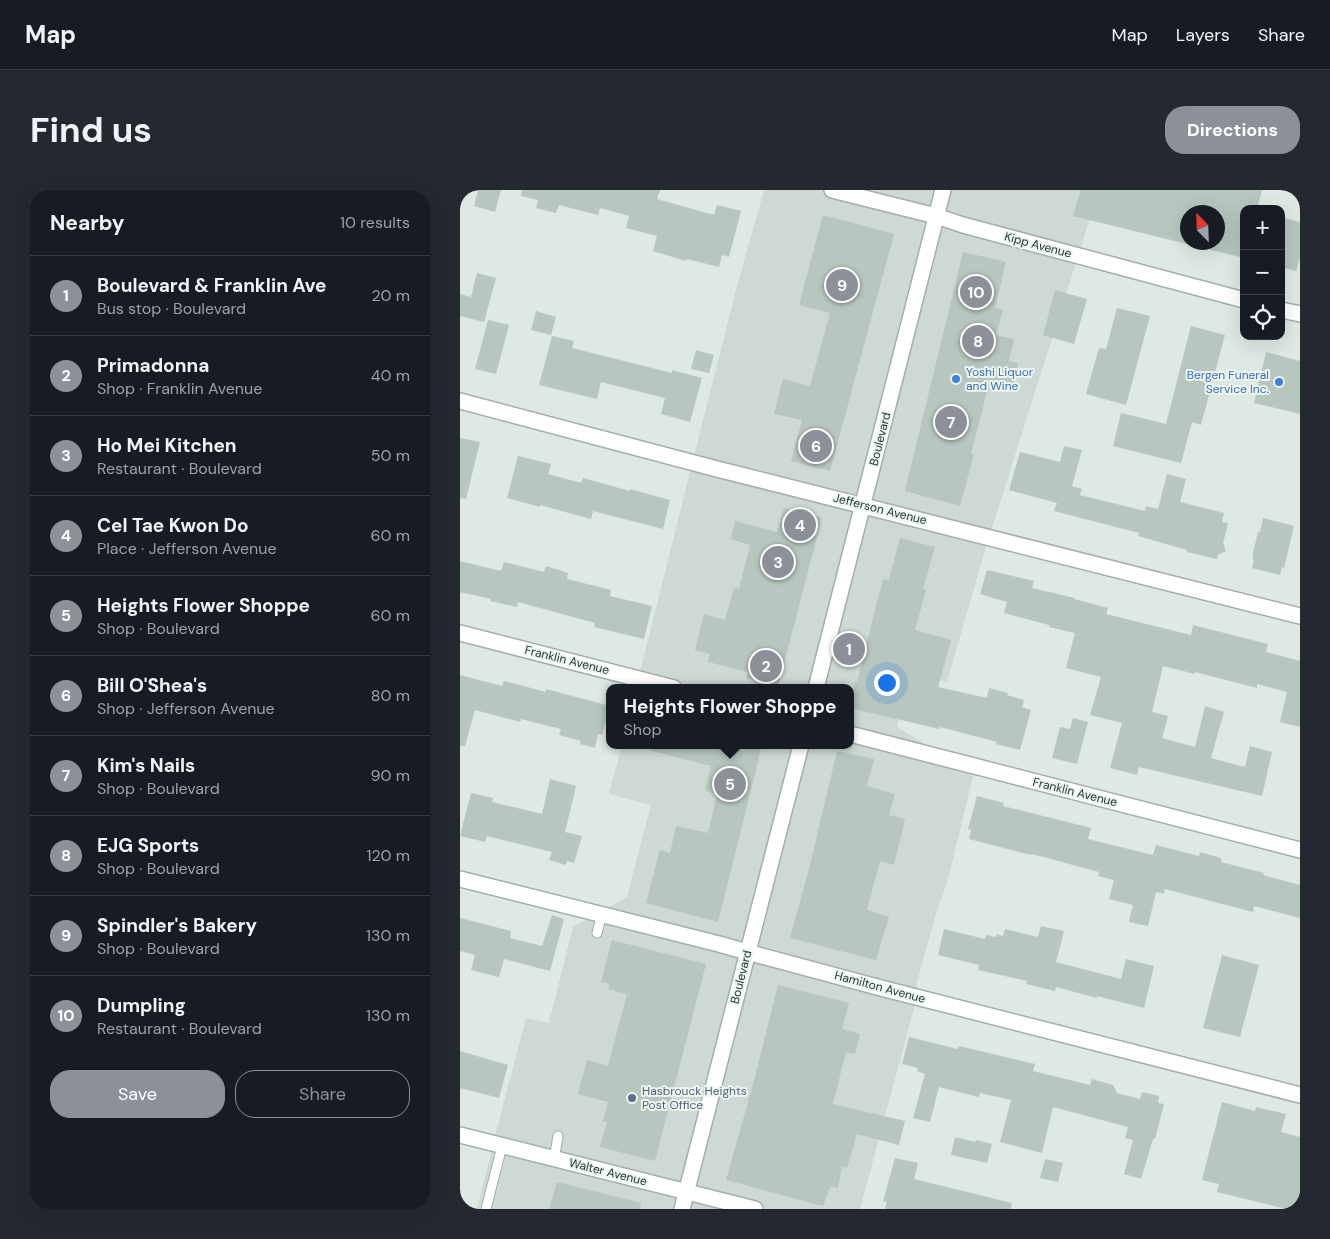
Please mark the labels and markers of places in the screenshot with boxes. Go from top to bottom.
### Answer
pin: 9 [826,266,858,304]
pin: 10 [960,273,992,311]
pin: 8 [962,322,994,360]
place label: Yoshi Liquor and Wine [966,364,1034,394]
place label: Bergen Funeral Service Inc. [1187,367,1269,397]
marker: Yoshi Liquor and Wine [950,373,962,385]
marker: Bergen Funeral Service Inc. [1273,376,1285,388]
pin: 7 [935,403,967,441]
pin: 6 [800,427,832,465]
pin: 4 [784,506,816,544]
pin: 3 [762,543,794,581]
pin: 1 [833,630,865,668]
pin: 2 [750,647,782,685]
pin: 5 [714,765,746,803]
place label: Hasbrouck Heights Post Office [642,1083,747,1113]
marker: Hasbrouck Heights Post Office [626,1092,638,1104]

